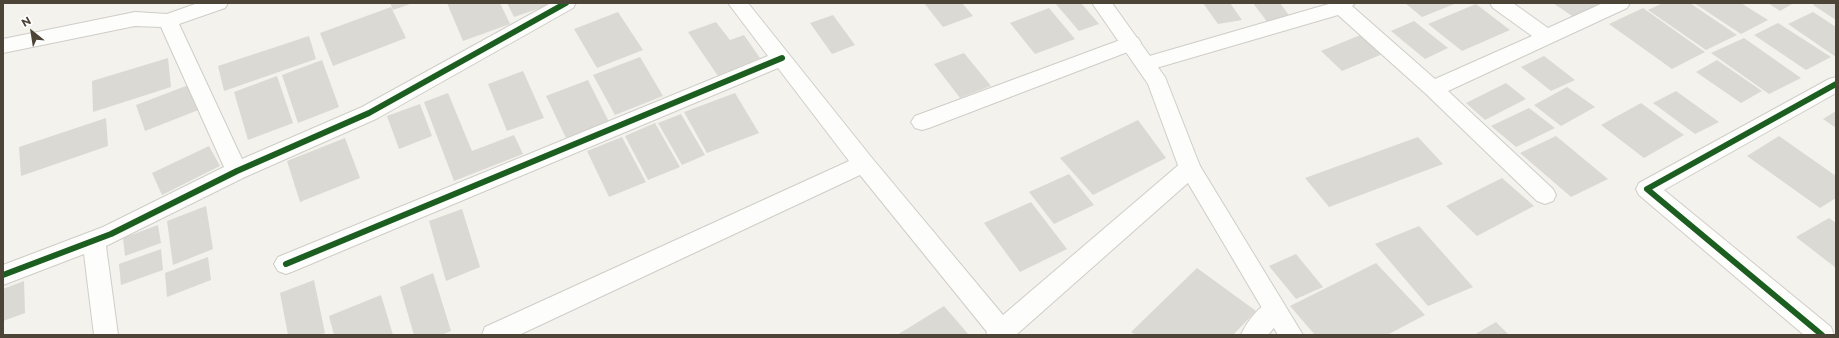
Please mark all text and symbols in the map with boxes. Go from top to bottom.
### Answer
north arrow [12,12,52,52]
text: N [19,13,33,30]

